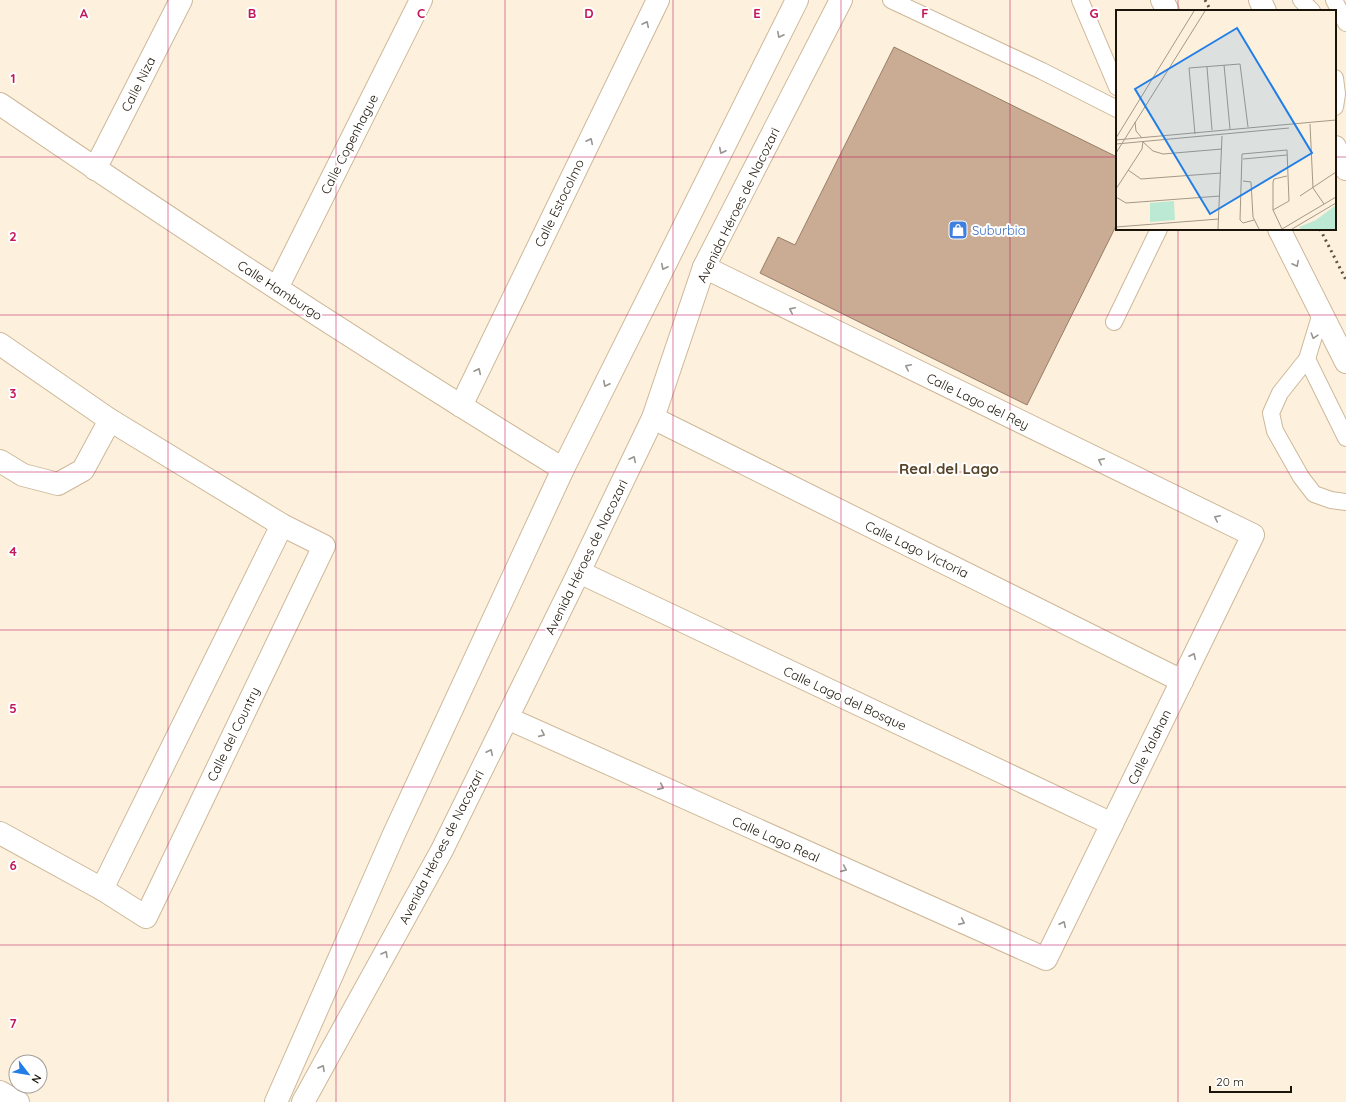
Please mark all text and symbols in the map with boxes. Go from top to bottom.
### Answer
text: A [80,5,89,21]
text: B [248,5,256,21]
text: C [417,5,425,21]
text: D [584,5,594,21]
text: E [753,5,761,21]
text: F [921,5,929,21]
text: G [1089,5,1099,21]
inset map [1116,10,1336,230]
one-way arrow [642,21,649,28]
one-way arrow [777,31,785,38]
street label: Calle Niza [117,54,159,114]
text: 1 [10,70,16,86]
street label: Calle Copenhague [317,91,381,197]
street label: Avenida Héroes de Nacozari [693,125,783,285]
one-way arrow [585,138,593,145]
one-way arrow [719,147,727,154]
street label: Calle Estocolmo [531,156,587,250]
shop icon: Suburbia [947,219,969,241]
place label: Suburbia [972,222,1026,238]
text: 2 [9,228,17,244]
street label: Calle Hamburgo [235,257,326,323]
one-way arrow [1291,260,1299,267]
one-way arrow [661,263,669,271]
one-way arrow [788,307,796,315]
one-way arrow [1310,332,1319,339]
one-way arrow [905,364,913,372]
one-way arrow [473,368,481,375]
street label: Calle Lago del Rey [924,369,1032,433]
one-way arrow [603,380,611,387]
text: 3 [10,385,17,401]
one-way arrow [628,456,636,463]
one-way arrow [1097,458,1105,466]
district label: Real del Lago [899,459,999,478]
street label: Avenida Héroes de Nacozari [541,477,631,637]
one-way arrow [1214,515,1222,523]
street label: Calle Lago Victoria [863,517,971,581]
text: 4 [9,543,17,559]
one-way arrow [1189,653,1196,661]
street label: Calle Lago del Bosque [781,662,909,734]
street label: Calle del Country [203,684,263,784]
text: 5 [9,700,17,716]
street label: Calle Yalahan [1124,707,1174,787]
one-way arrow [538,729,546,737]
one-way arrow [485,749,493,756]
street label: Avenida Héroes de Nacozari [395,767,487,927]
one-way arrow [657,782,664,790]
street label: Calle Lago Real [730,813,822,865]
text: 6 [9,857,17,873]
one-way arrow [839,864,847,872]
one-way arrow [958,917,966,925]
one-way arrow [1058,921,1066,929]
one-way arrow [380,951,388,958]
text: 7 [9,1015,17,1031]
north arrow [8,1054,48,1094]
one-way arrow [317,1065,325,1072]
scale bar [1210,1068,1291,1094]
text: N [28,1072,45,1086]
text: 20 m [1216,1074,1244,1089]

